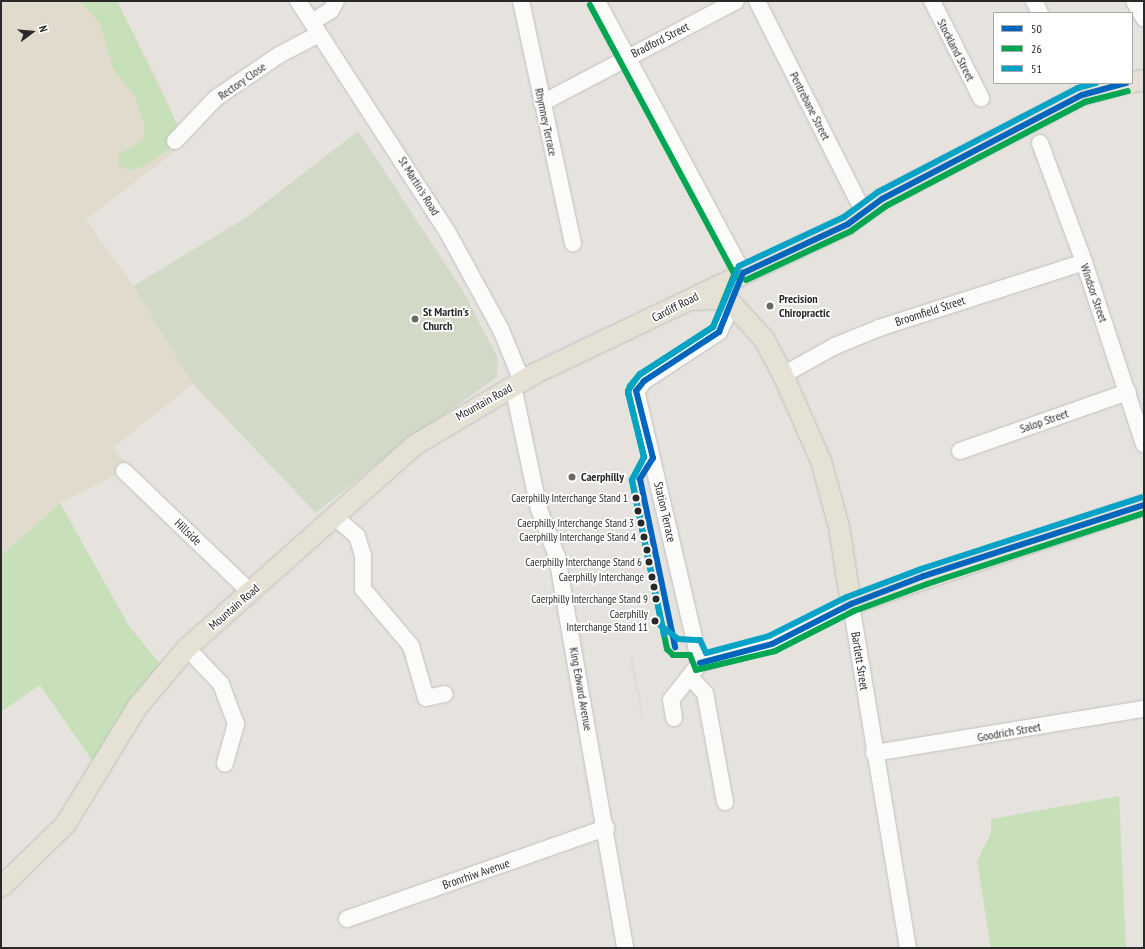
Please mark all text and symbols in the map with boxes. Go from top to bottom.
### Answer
north arrow [12,12,52,52]
legend [993,12,1133,84]
street label: Stockland Street [934,16,978,84]
street label: Bradford Street [629,19,691,61]
text: 50 [1031,21,1042,36]
text: N [36,24,51,33]
text: 26 [1031,41,1042,56]
street label: Rectory Close [215,59,269,103]
text: 51 [1031,61,1042,76]
street label: Pentrebane Street [787,70,833,142]
street label: Rhymney Terrace [532,86,560,158]
street label: St Martin's Road [395,154,443,218]
street label: Windsor Street [1077,262,1111,324]
street label: Cardiff Road [649,289,701,325]
place label: Precision Chiropractic [779,292,830,320]
street label: Broomfield Street [893,293,967,329]
marker: Precision Chiropractic [764,300,776,312]
place label: St Martin's Church [423,305,469,333]
marker: St Martin's Church [410,314,420,324]
street label: Mountain Road [453,381,515,423]
street label: Salop Street [1018,406,1070,436]
place label: Caerphilly [581,470,624,484]
marker: Caerphilly [566,471,578,483]
street label: Station Terrace [651,480,679,544]
place label: Caerphilly Interchange Stand 1 [511,491,628,505]
marker: Caerphilly Interchange Stand 1 [631,493,641,503]
unlabelled marker [633,506,643,516]
street label: Hillside [172,516,204,548]
place label: Caerphilly Interchange Stand 3 [517,516,634,530]
marker: Caerphilly Interchange Stand 3 [636,518,646,528]
place label: Caerphilly Interchange Stand 4 [519,530,636,544]
marker: Caerphilly Interchange Stand 4 [639,532,649,542]
unlabelled marker [642,545,652,555]
place label: Caerphilly Interchange Stand 6 [525,555,642,569]
marker: Caerphilly Interchange Stand 6 [644,557,654,567]
place label: Caerphilly Interchange [558,570,644,584]
marker: Caerphilly Interchange [647,572,657,582]
street label: Mountain Road [206,581,262,633]
unlabelled marker [649,582,659,592]
place label: Caerphilly Interchange Stand 9 [531,592,648,606]
marker: Caerphilly Interchange Stand 9 [651,594,661,604]
place label: Caerphilly Interchange Stand 11 [567,608,648,634]
marker: Caerphilly Interchange Stand 11 [650,616,660,626]
street label: Bartlett Street [848,631,872,691]
street label: King Edward Avenue [567,646,595,732]
street label: Goodrich Street [976,719,1042,745]
street label: Bronrhiw Avenue [440,856,512,892]

